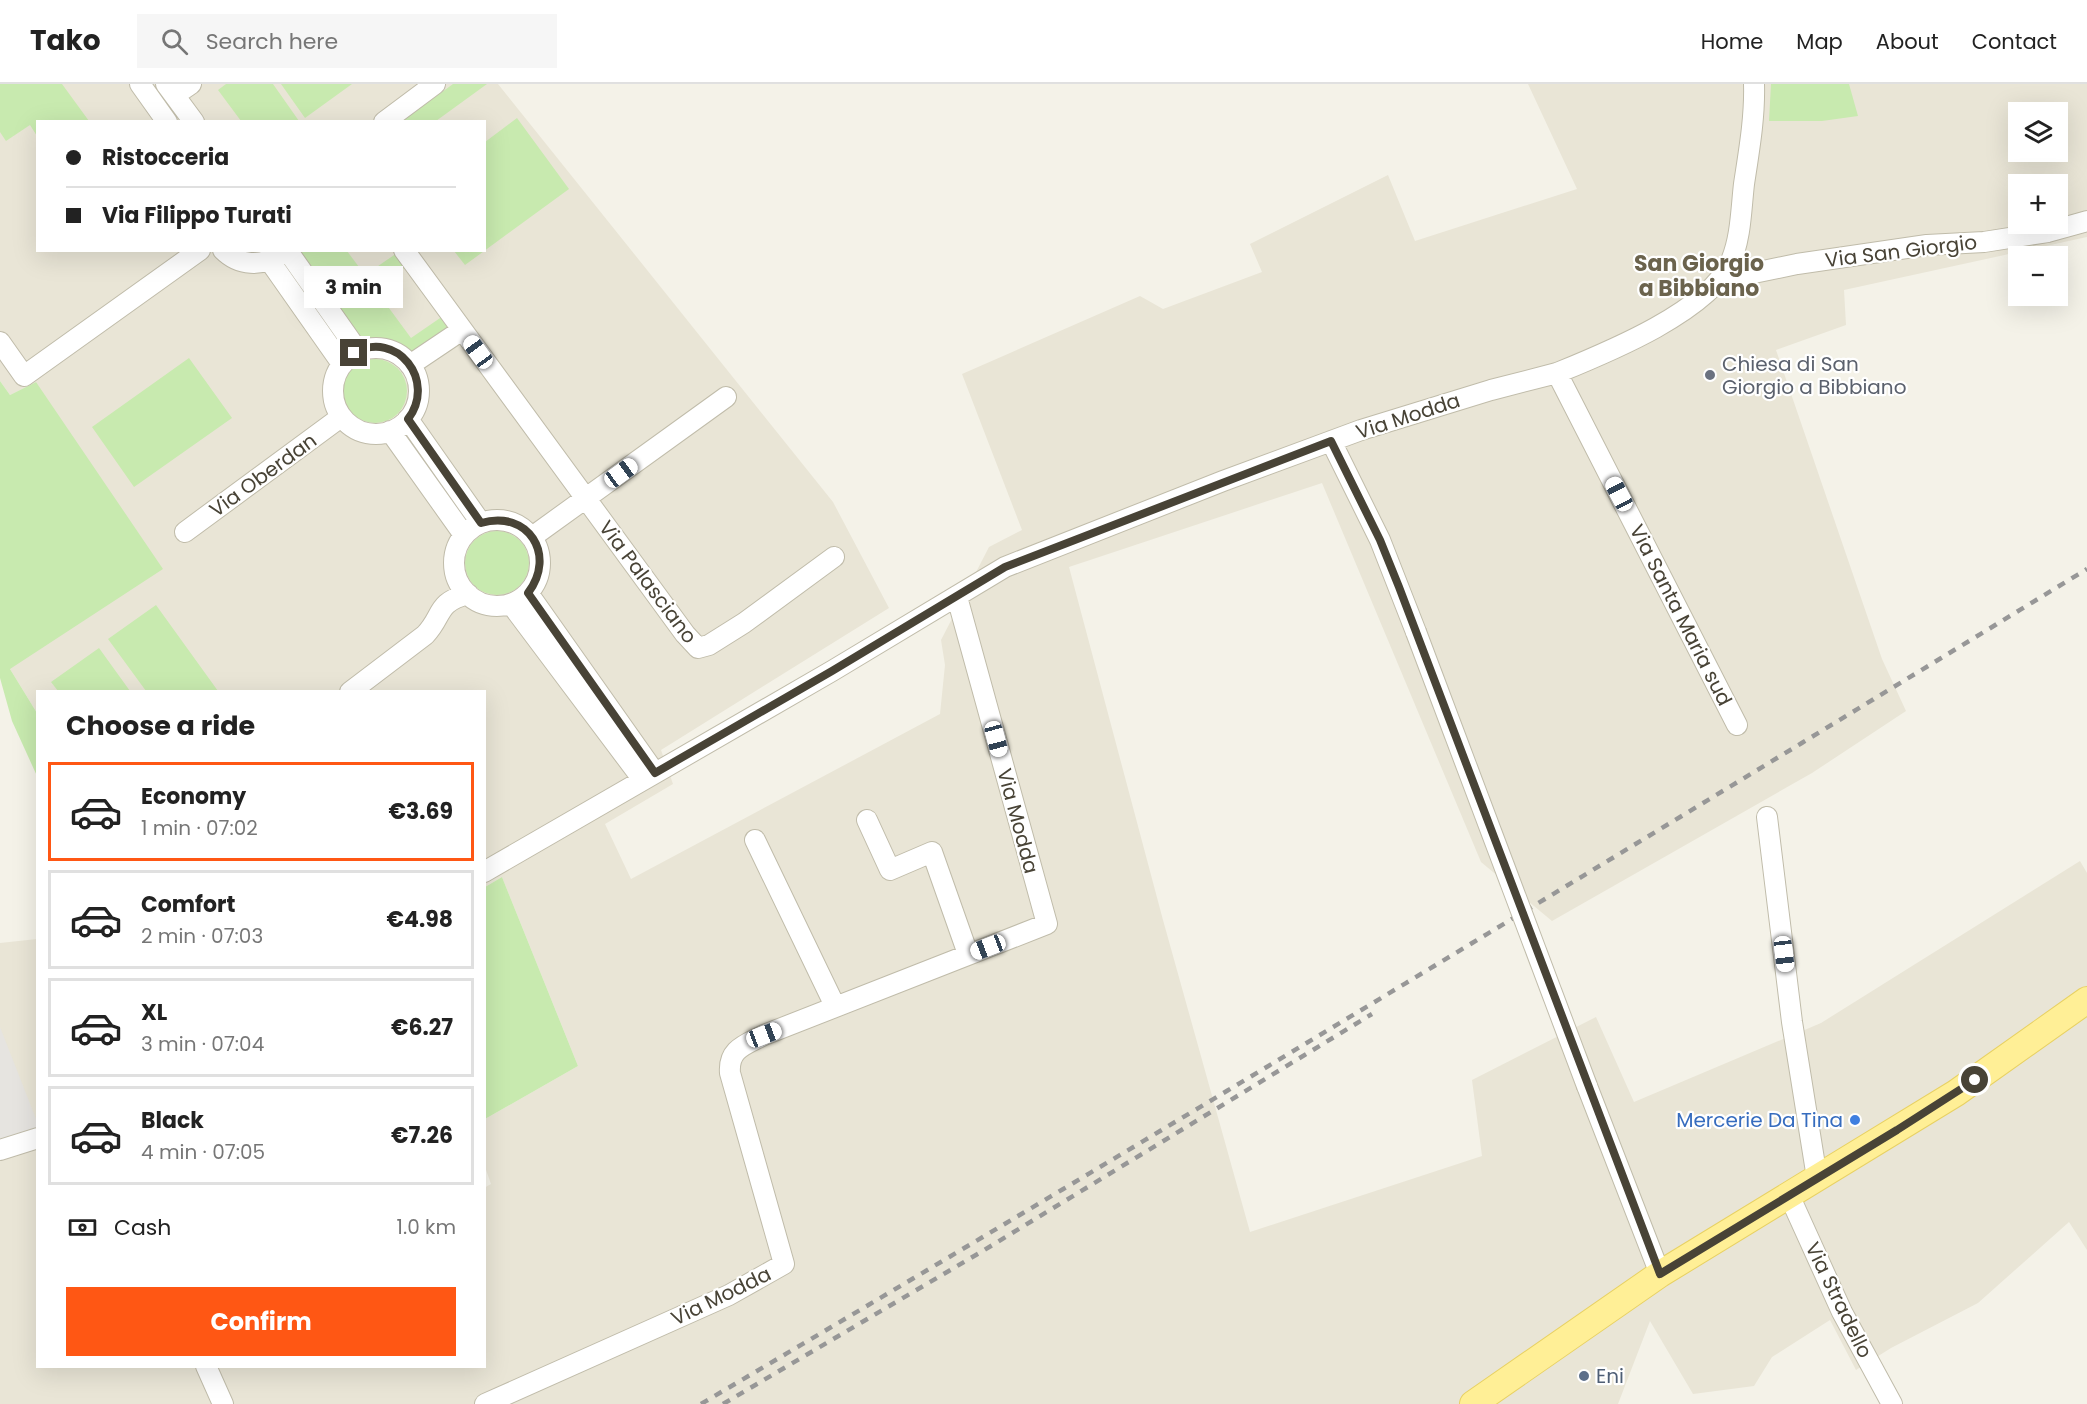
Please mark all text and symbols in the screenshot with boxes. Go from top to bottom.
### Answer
search box [137,14,557,68]
text: Tako [30,21,101,60]
icon: search [158,25,191,58]
text: Search here [206,26,338,57]
text: Home [1701,27,1763,56]
text: Map [1796,27,1843,56]
text: About [1876,27,1939,56]
text: Contact [1972,27,2057,56]
map controls [2008,102,2068,306]
button: layers [2008,102,2068,162]
text: Ristocceria [102,142,229,173]
button: + [2008,174,2068,234]
text: Via Filippo Turati [102,200,292,231]
street label: Via San Giorgio [1824,228,1978,274]
button: − [2008,246,2068,306]
district label: San Giorgio a Bibbiano [1634,248,1764,304]
callout: 3 min [304,266,404,308]
text: 3 min [325,273,382,301]
car [460,332,496,372]
route end [340,339,367,366]
place label: Chiesa di San Giorgio a Bibbiano [1722,350,1906,401]
marker: Chiesa di San Giorgio a Bibbiano [1703,368,1717,382]
street label: Via Modda [1352,386,1464,446]
street label: Via Oberdan [204,427,322,523]
car [601,455,641,491]
car [1603,474,1635,514]
street label: Via Palasciano [592,515,704,649]
street label: Via Santa Maria sud [1623,519,1739,711]
text: Choose a ride [66,707,255,744]
car [983,719,1009,759]
street label: Via Modda [991,765,1045,877]
text: Economy [141,781,246,812]
icon: car [69,785,123,839]
text: €3.69 [388,796,453,827]
text: 1 min · 07:02 [141,814,258,842]
text: Comfort [141,889,235,920]
icon: car [69,893,123,947]
text: €4.98 [387,904,453,935]
text: 2 min · 07:03 [141,922,263,950]
car [968,932,1008,962]
car [1773,935,1795,973]
text: XL [141,997,167,1028]
icon: car [69,1001,123,1055]
text: €6.27 [391,1012,453,1043]
car [744,1020,784,1050]
text: 3 min · 07:04 [141,1030,264,1058]
route start [1961,1066,1988,1093]
text: Black [141,1105,204,1136]
place label: Mercerie Da Tina [1676,1106,1843,1134]
icon: car [69,1109,123,1163]
marker: Mercerie Da Tina [1848,1113,1862,1127]
text: €7.26 [391,1120,453,1151]
text: 4 min · 07:05 [141,1138,265,1166]
icon: cash [66,1211,99,1244]
text: Cash [114,1212,171,1243]
text: 1.0 km [397,1213,456,1241]
street label: Via Stradello [1799,1237,1879,1363]
street label: Via Modda [666,1260,776,1332]
button: Confirm [66,1287,456,1356]
place label: Eni [1596,1362,1624,1390]
marker: Eni [1577,1369,1591,1383]

